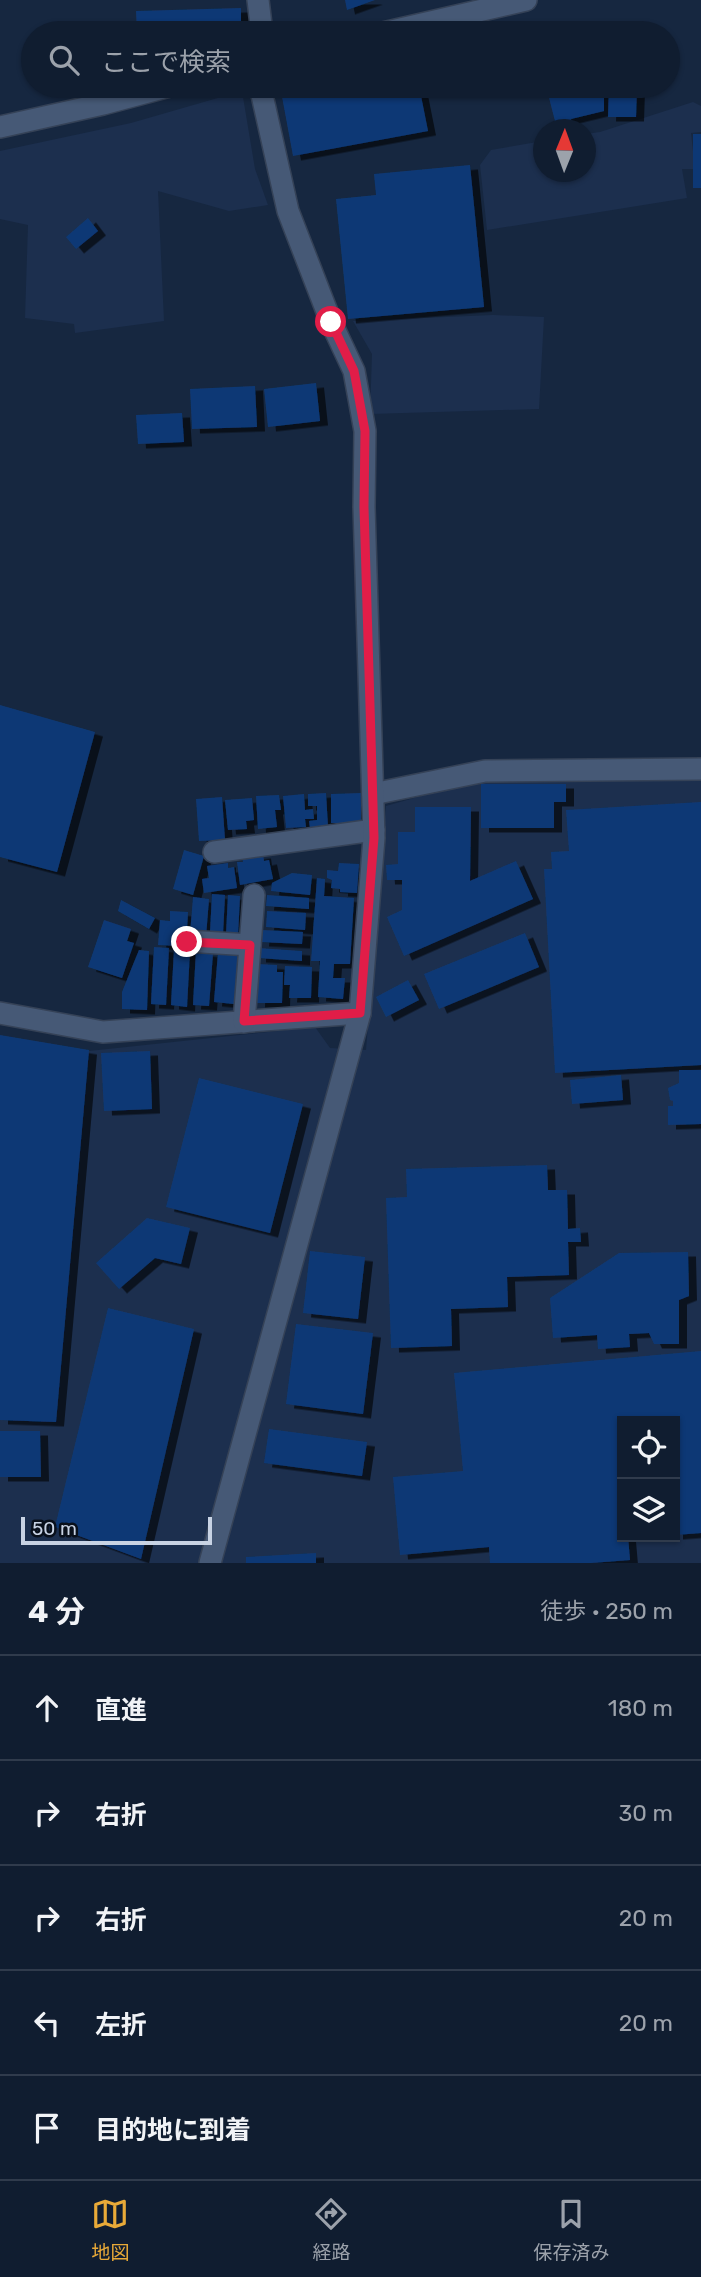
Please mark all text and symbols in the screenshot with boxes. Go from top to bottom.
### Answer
search box [21,21,680,98]
icon: search [45,41,83,79]
text: ここで検索 [101,47,231,78]
north arrow [533,119,596,182]
route start [315,306,346,337]
route end [171,926,202,957]
map controls [617,1416,680,1542]
button: locate [617,1416,680,1479]
button: layers [617,1479,680,1542]
scale bar [21,1514,212,1546]
text: 50 m [32,1517,77,1540]
text: 4 分 [28,1594,85,1630]
text: 徒歩 · 250 m [540,1597,673,1625]
icon: ahead [28,1689,66,1727]
text: 180 m [608,1694,673,1722]
text: 直進 [95,1695,147,1726]
icon: right [28,1794,66,1832]
text: 30 m [618,1799,673,1827]
text: 右折 [95,1800,147,1831]
icon: right [28,1899,66,1937]
text: 20 m [619,1904,673,1932]
text: 右折 [95,1905,147,1936]
icon: left [28,2004,66,2042]
text: 20 m [619,2009,673,2037]
text: 左折 [95,2010,147,2041]
icon: arrive [28,2109,66,2147]
text: 目的地に到着 [95,2115,251,2146]
tab: 地図 [91,2195,130,2264]
tab: 経路 [312,2195,351,2264]
tab: 保存済み [533,2195,610,2264]

